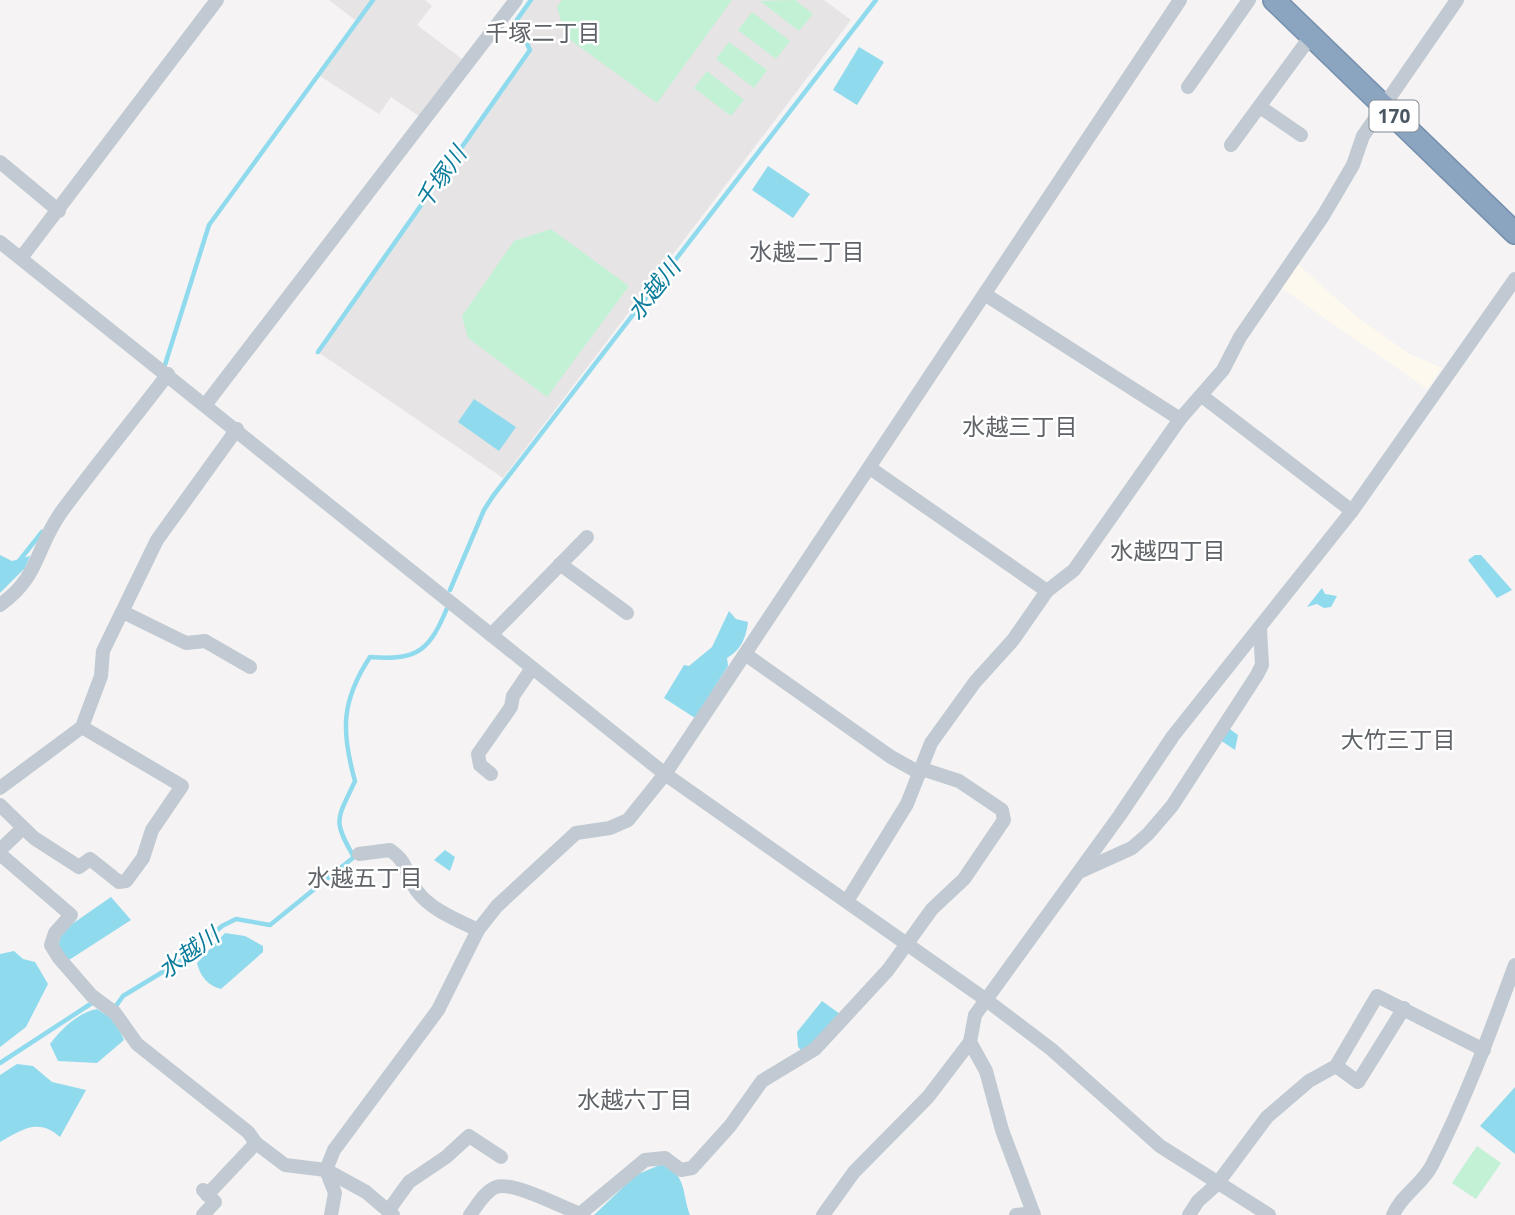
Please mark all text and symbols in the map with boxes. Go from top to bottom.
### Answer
district label: 千塚二丁目 [486,16,601,48]
road number: 170 [1370,100,1418,132]
water label: 千塚川 [407,137,475,214]
district label: 水越二丁目 [750,235,865,267]
water label: 水越川 [619,250,689,326]
district label: 水越三丁目 [963,410,1078,442]
district label: 水越四丁目 [1111,534,1226,566]
district label: 大竹三丁目 [1341,723,1456,755]
district label: 水越五丁目 [308,861,423,893]
water label: 水越川 [151,917,228,985]
district label: 水越六丁目 [578,1083,693,1115]

